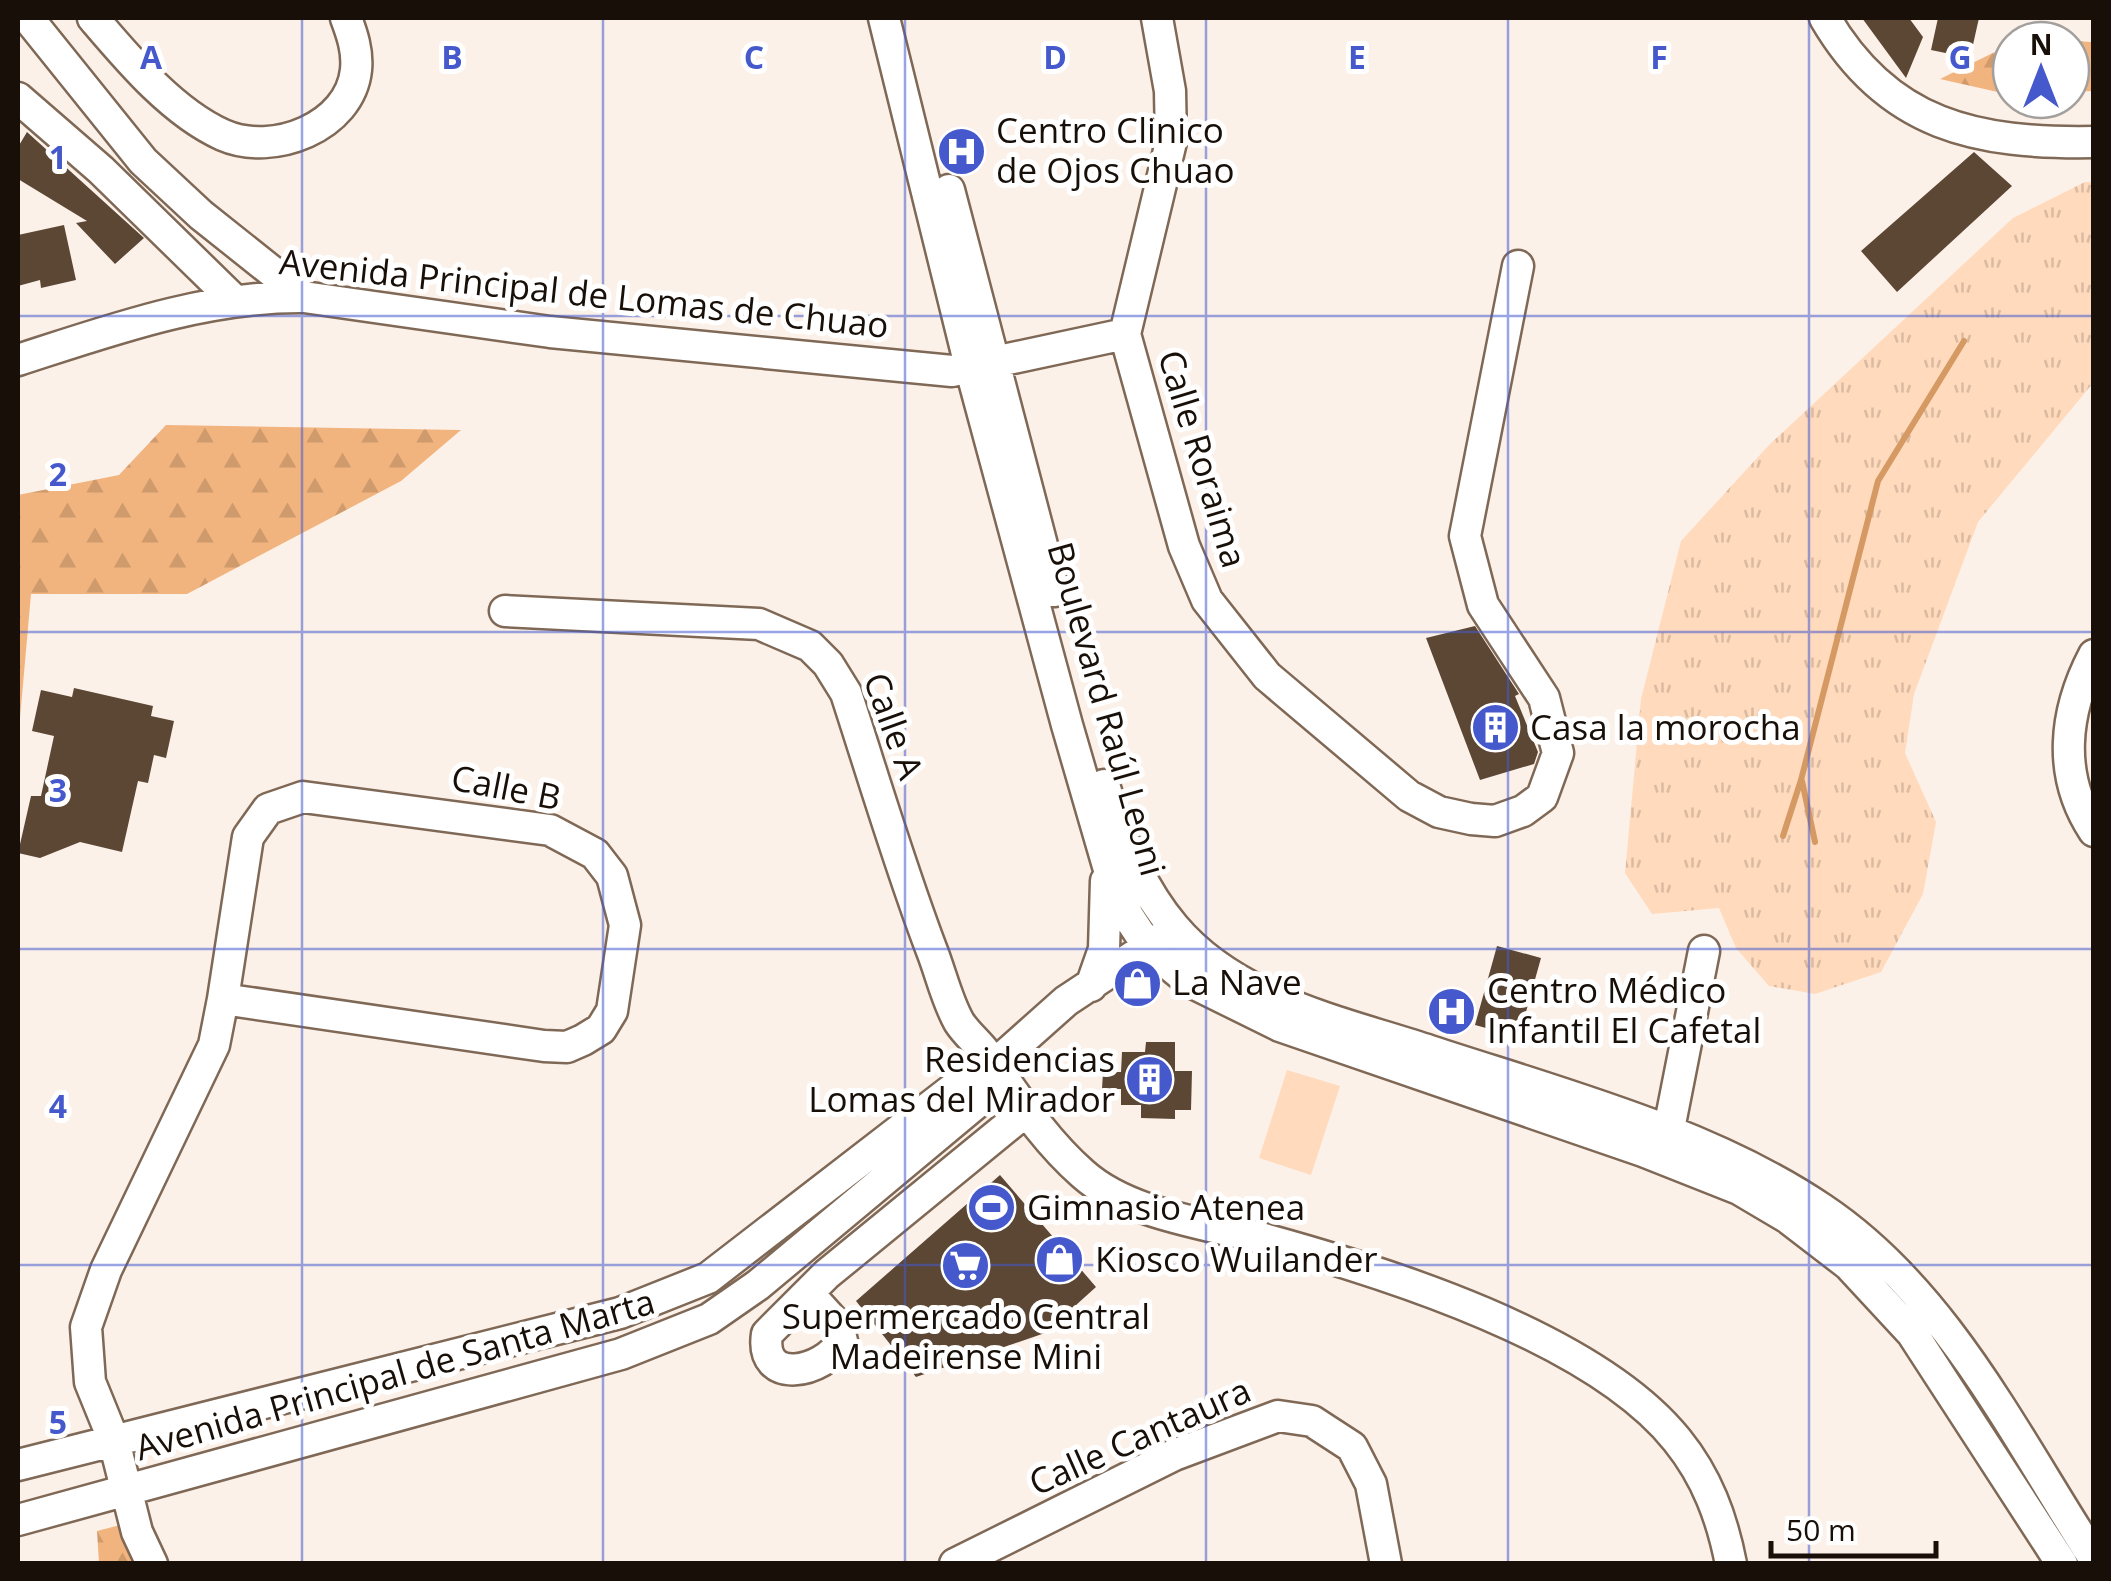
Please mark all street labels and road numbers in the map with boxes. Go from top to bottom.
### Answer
street label: Avenida Principal de Lomas de Chuao [277,237,891,348]
street label: Calle Roraima [1148,344,1259,573]
street label: Boulevard Raúl Leoni [1037,536,1178,881]
street label: Calle A [854,666,936,786]
street label: Calle B [448,753,565,820]
street label: Avenida Principal de Santa Marta [130,1277,660,1470]
street label: Calle Cantaura [1021,1366,1258,1506]

